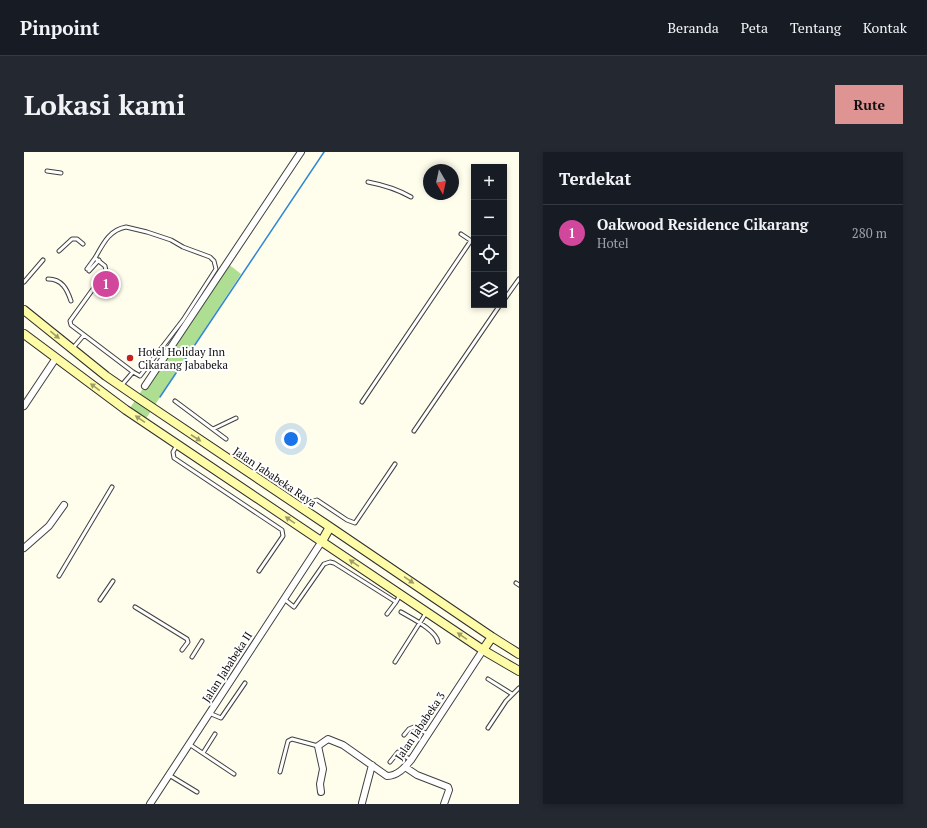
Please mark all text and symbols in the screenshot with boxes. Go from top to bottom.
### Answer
text: Pinpoint [20,15,100,40]
text: Beranda [667,18,719,37]
text: Peta [741,18,768,37]
text: Tentang [790,18,841,37]
text: Kontak [863,18,907,37]
button: Rute [835,85,903,124]
text: Lokasi kami [24,86,185,123]
north arrow [423,164,459,200]
map controls [471,164,507,308]
button: + [471,164,507,200]
text: Terdekat [559,167,631,190]
button: − [471,200,507,236]
text: Oakwood Residence Cikarang [597,214,808,234]
text: 1 [568,224,576,242]
text: 280 m [852,224,887,242]
text: Hotel [597,234,629,252]
button: locate [471,236,507,272]
pin: 1 [93,269,119,299]
button: layers [471,272,507,308]
one-way arrow [49,330,60,339]
place label: Hotel Holiday Inn Cikarang Jababeka [138,345,228,372]
marker: Hotel Holiday Inn Cikarang Jababeka [125,353,135,363]
one-way arrow [89,383,100,391]
one-way arrow [135,415,145,423]
your location [281,429,301,449]
one-way arrow [191,434,201,442]
street label: Jalan Jababeka Raya [231,444,320,510]
one-way arrow [284,516,295,523]
one-way arrow [349,559,360,567]
one-way arrow [404,576,414,584]
street label: Jalan Jababeka II [199,629,255,705]
one-way arrow [457,632,467,640]
street label: Jalan Jababeka 3 [392,689,448,763]

